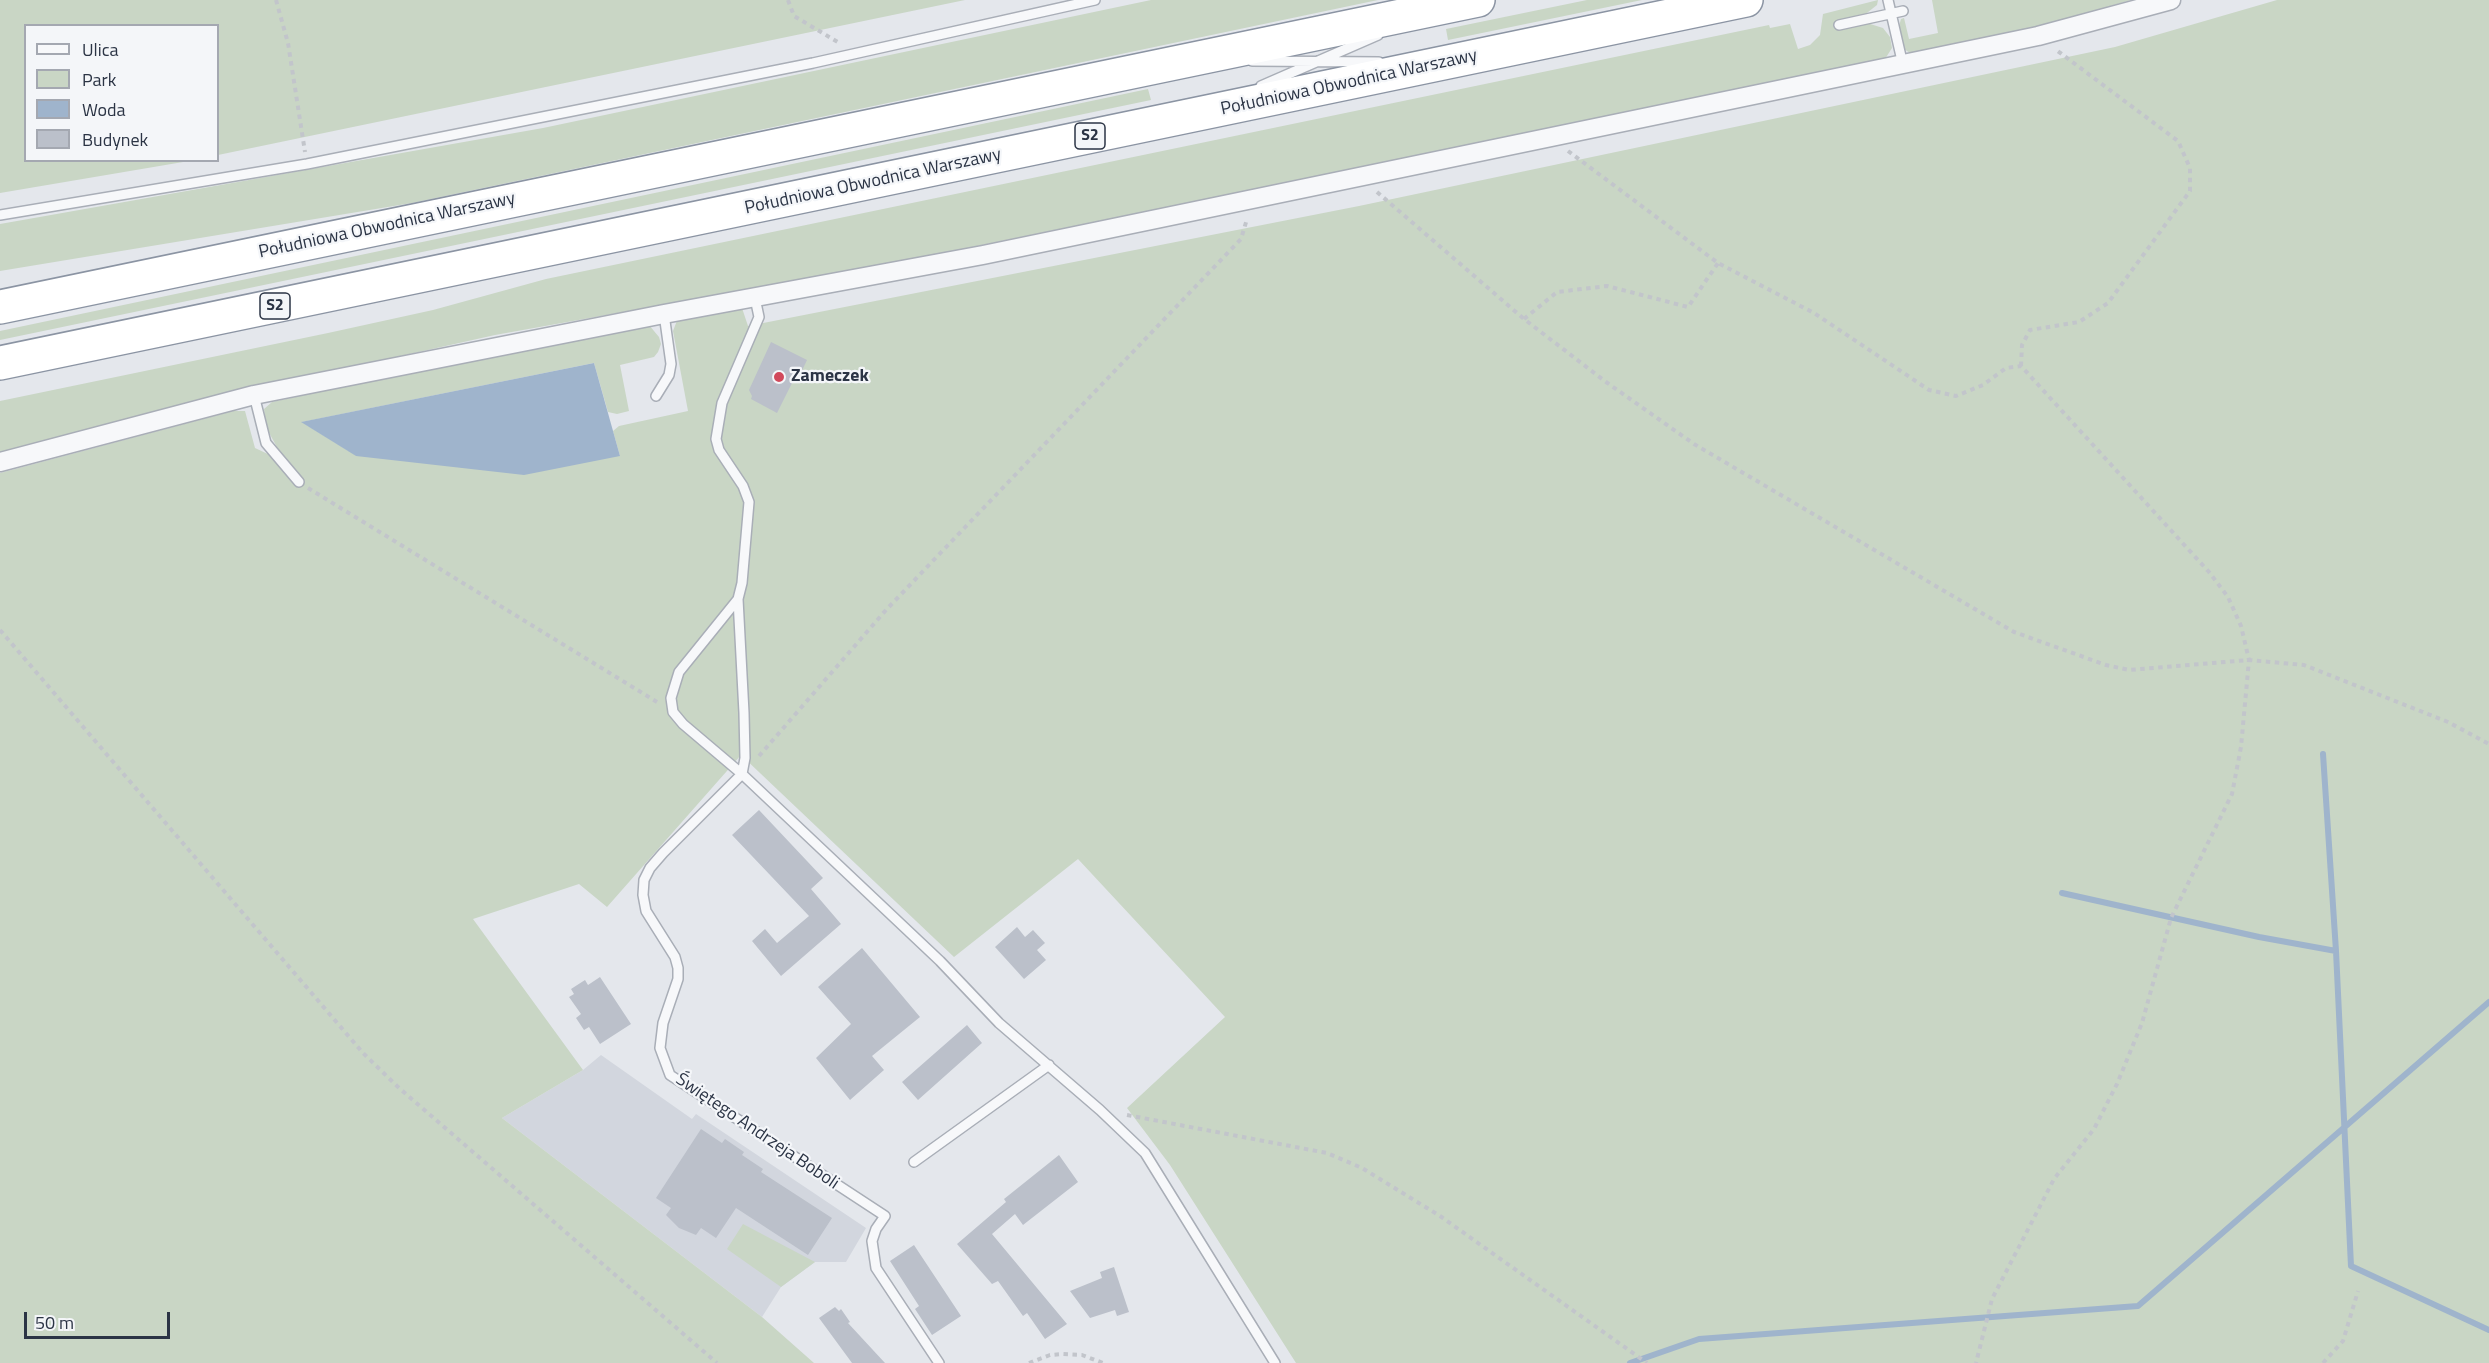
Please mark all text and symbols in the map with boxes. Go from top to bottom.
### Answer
legend [24,24,219,162]
text: Ulica [82,36,119,63]
street label: Południowa Obwodnica Warszawy [1219,45,1479,121]
text: Park [82,66,116,93]
text: Woda [82,96,126,123]
road number: S2 [1075,123,1105,149]
text: Budynek [82,126,148,153]
street label: Południowa Obwodnica Warszawy [743,144,1003,220]
street label: Południowa Obwodnica Warszawy [257,188,517,264]
road number: S2 [260,293,290,319]
place label: Zameczek [791,366,869,388]
marker: Zameczek [772,370,786,384]
street label: Świętego Andrzeja Boboli [671,1069,843,1195]
scale bar [27,1300,172,1338]
text: 50 m [35,1309,74,1336]

